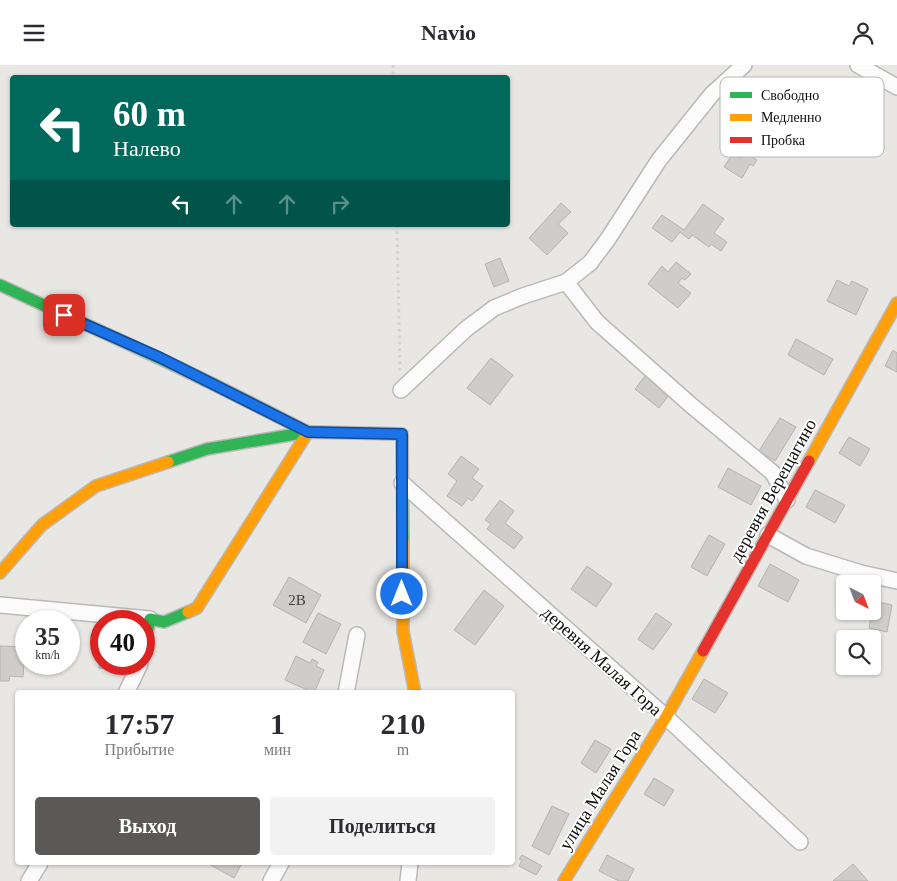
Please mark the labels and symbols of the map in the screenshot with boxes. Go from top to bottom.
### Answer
legend [720,77,884,157]
text: Свободно [761,88,819,103]
text: Медленно [761,110,822,125]
text: Пробка [761,133,806,148]
pin [43,294,85,336]
street label: деревня Верещагино [726,415,820,565]
position arrow [375,567,427,619]
north arrow [836,575,881,620]
house number: 2В [288,592,306,608]
street label: деревня Малая Гора [538,602,666,720]
speed limit sign: 40 [90,610,155,675]
street label: улица Малая Гора [555,726,645,854]

